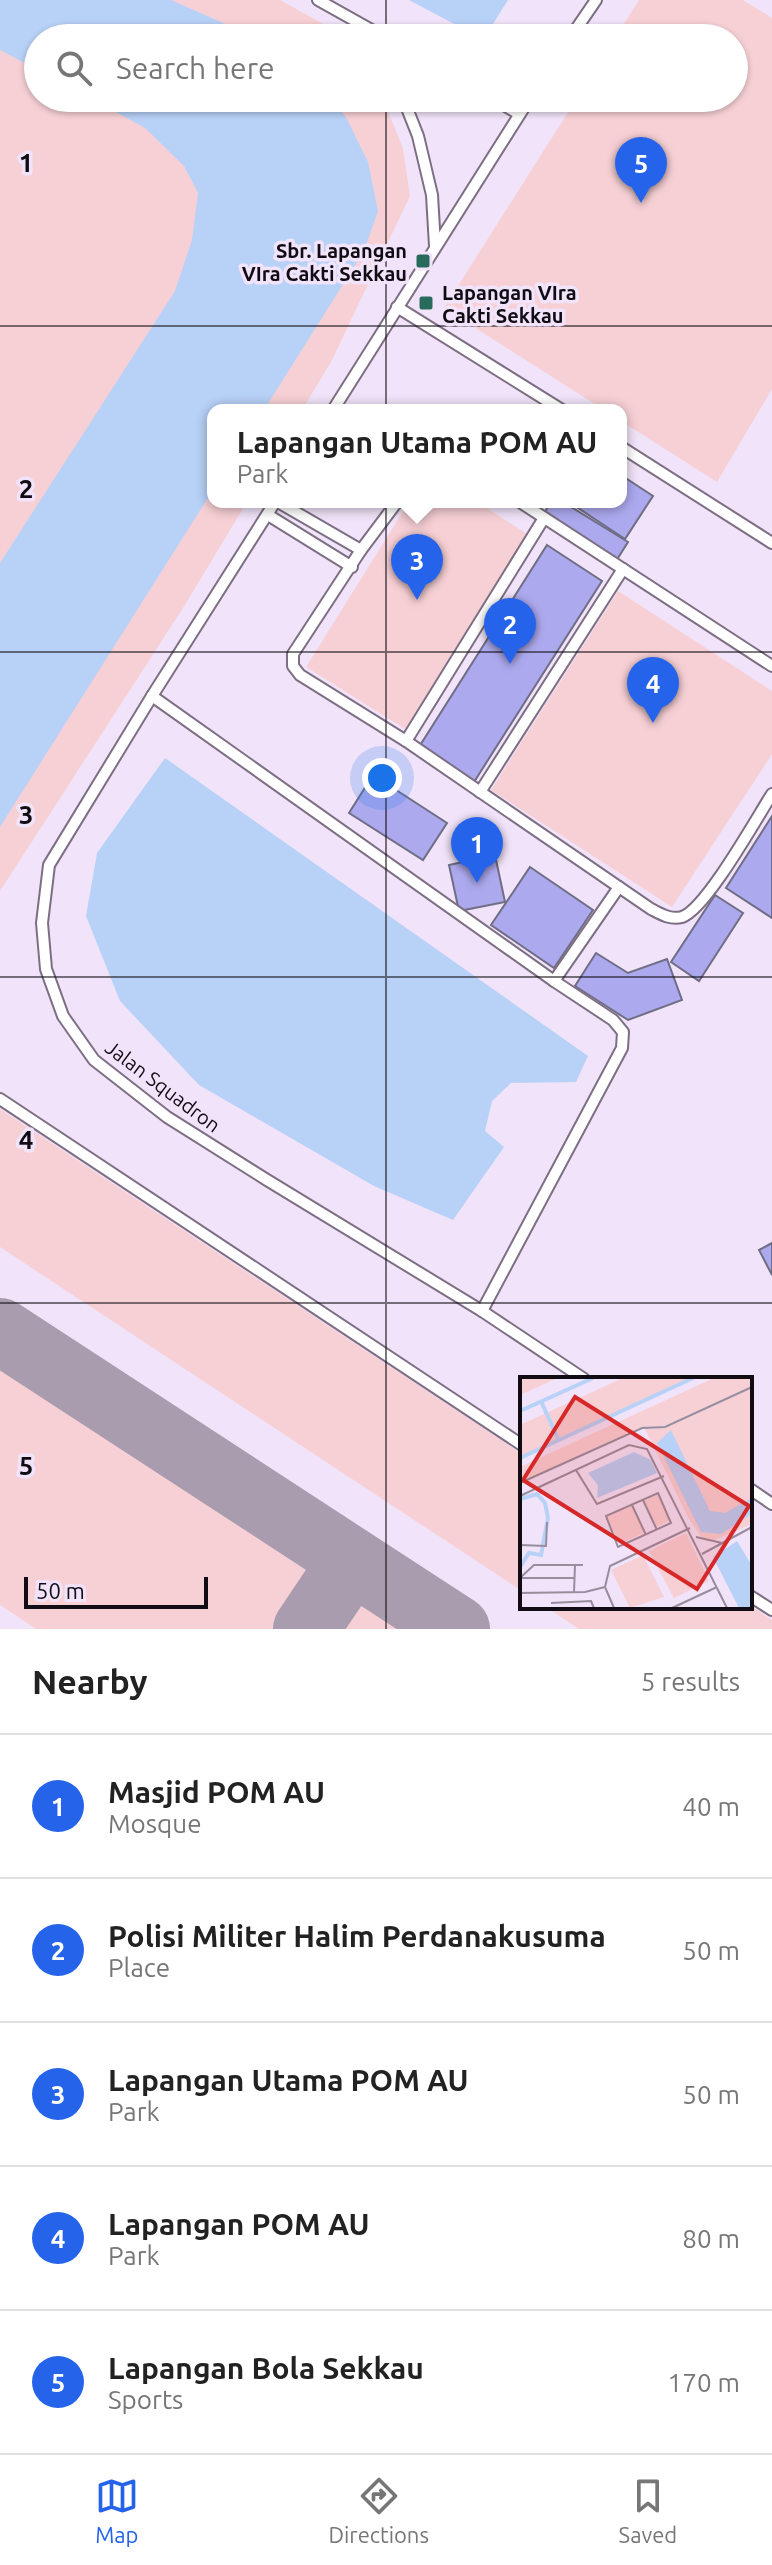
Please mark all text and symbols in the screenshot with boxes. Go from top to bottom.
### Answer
search box [24,24,748,112]
icon: search [52,46,96,90]
text: Search here [116,51,275,85]
pin: 5 [615,137,667,203]
text: 1 [19,148,33,177]
place label: Sbr. Lapangan VIra Cakti Sekkau [242,239,407,285]
marker: Sbr. Lapangan VIra Cakti Sekkau [414,252,432,270]
place label: Lapangan VIra Cakti Sekkau [442,281,577,327]
marker: Lapangan VIra Cakti Sekkau [417,294,435,312]
popup [207,404,627,508]
text: Lapangan Utama POM AU [237,425,597,459]
text: Park [237,459,288,488]
text: 2 [19,474,33,503]
pin: 3 [391,534,443,600]
pin: 2 [484,598,536,664]
pin: 4 [627,657,679,723]
your location [362,758,402,798]
text: 3 [19,800,33,829]
pin: 1 [451,817,503,883]
street label: Jalan Squadron [101,1035,225,1137]
text: 4 [19,1125,33,1154]
inset map [520,1377,752,1609]
text: 5 [19,1451,33,1480]
scale bar [24,1573,208,1609]
text: 50 m [36,1578,85,1603]
text: Nearby [32,1662,147,1700]
text: 5 results [641,1667,740,1696]
text: Masjid POM AU [108,1775,325,1809]
text: 1 [51,1792,65,1821]
text: 40 m [682,1792,740,1821]
text: Mosque [108,1809,202,1838]
text: Polisi Militer Halim Perdanakusuma [108,1919,606,1953]
text: 2 [51,1936,65,1965]
text: 50 m [682,1936,740,1965]
text: Place [108,1953,170,1982]
text: Lapangan Utama POM AU [108,2063,469,2097]
text: 3 [51,2080,65,2109]
text: 50 m [682,2080,740,2109]
text: Park [108,2097,160,2126]
text: Lapangan POM AU [108,2207,370,2241]
text: 4 [51,2224,65,2253]
text: 80 m [682,2224,740,2253]
text: Park [108,2241,160,2270]
text: Lapangan Bola Sekkau [108,2351,424,2385]
text: 5 [51,2368,65,2397]
text: 170 m [668,2368,740,2397]
text: Sports [108,2385,183,2414]
tab: Map [95,2474,139,2547]
tab: Directions [328,2474,429,2547]
tab: Saved [619,2474,677,2547]

